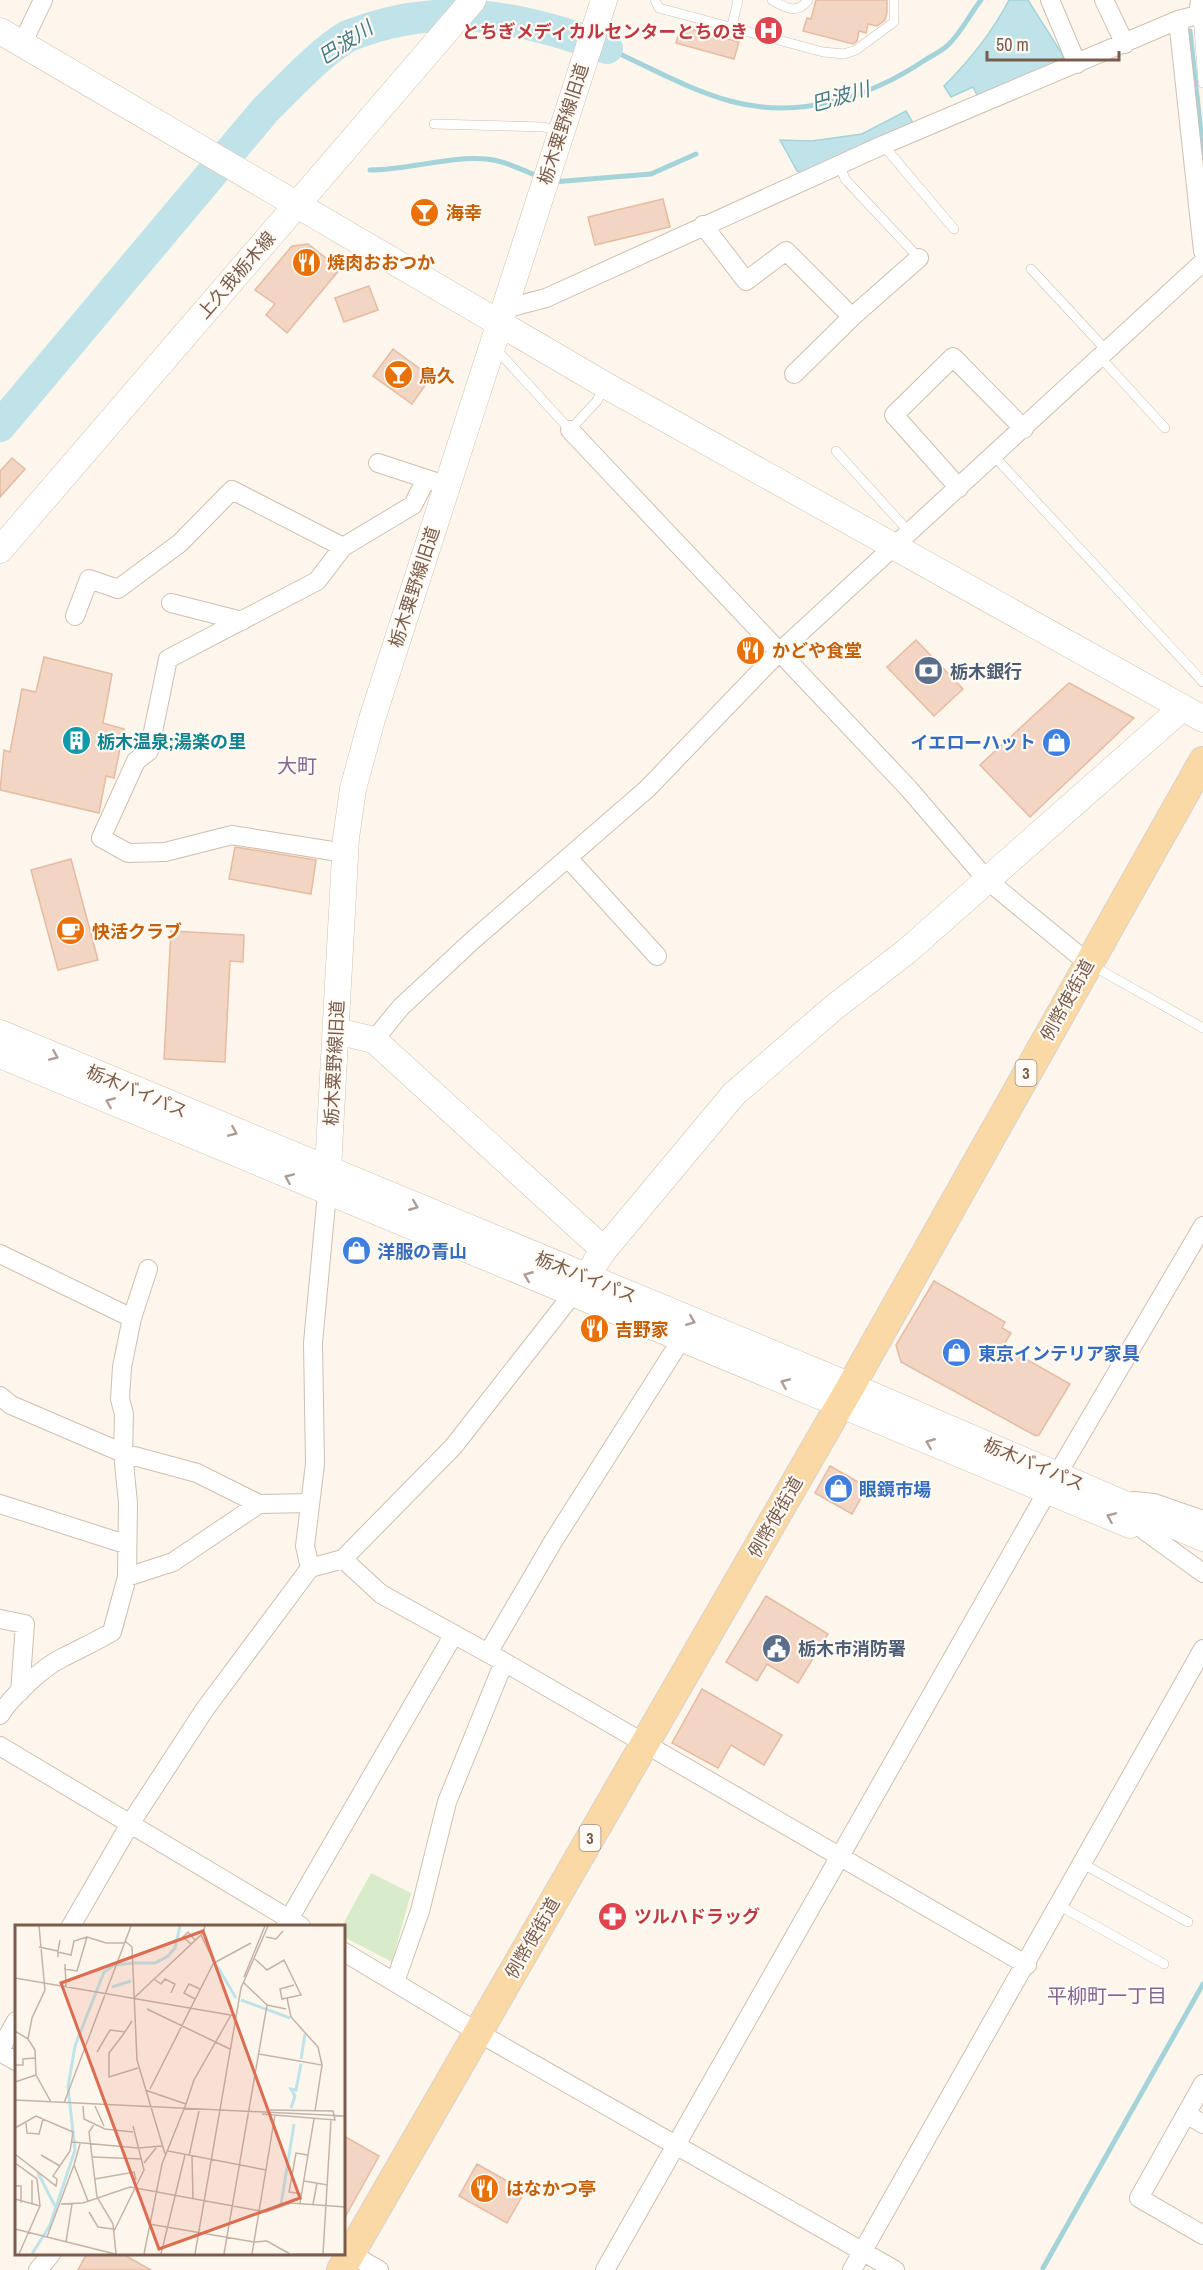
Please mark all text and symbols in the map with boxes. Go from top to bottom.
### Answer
water label: 巴波川 [312,13,379,70]
hospital icon: とちぎメディカルセンターとちのき [753,15,785,47]
place label: とちぎメディカルセンターとちのき [462,19,748,44]
scale bar [987,24,1119,62]
text: 50 m [996,32,1029,57]
street label: 栃木粟野線旧道 [532,60,594,188]
water label: 巴波川 [807,74,874,117]
bar icon: 海幸 [409,196,441,228]
place label: 海幸 [446,200,482,225]
street label: 上久我栃木線 [191,226,281,324]
restaurant icon: 焼肉おおつか [290,246,322,278]
place label: 焼肉おおつか [327,250,435,275]
bar icon: 鳥久 [382,359,414,391]
place label: 鳥久 [419,363,455,388]
street label: 栃木粟野線旧道 [383,523,445,651]
restaurant icon: かどや食堂 [735,634,767,666]
place label: かどや食堂 [772,638,862,663]
bank icon: 栃木銀行 [913,655,945,687]
place label: 栃木銀行 [950,659,1022,684]
building icon: 栃木温泉;湯楽の里 [60,725,92,757]
shop icon: イエローハット [1041,726,1073,758]
place label: 栃木温泉;湯楽の里 [97,729,246,754]
place label: イエローハット [911,730,1036,755]
district label: 大町 [277,752,317,779]
cafe icon: 快活クラブ [55,915,87,947]
place label: 快活クラブ [92,919,182,944]
street label: 例幣使街道 [1034,955,1100,1045]
street label: 栃木粟野線旧道 [318,999,350,1127]
one-way arrow [48,1049,59,1061]
street label: 栃木バイパス [83,1058,191,1124]
road number: 3 [1016,1060,1036,1086]
one-way arrow [105,1097,116,1109]
one-way arrow [227,1125,238,1137]
one-way arrow [285,1173,296,1185]
one-way arrow [407,1199,418,1211]
shop icon: 洋服の青山 [340,1235,372,1267]
place label: 洋服の青山 [377,1239,467,1264]
street label: 栃木バイパス [531,1245,641,1309]
one-way arrow [523,1271,534,1283]
restaurant icon: 吉野家 [578,1313,610,1345]
one-way arrow [685,1314,696,1326]
place label: 吉野家 [615,1317,669,1342]
shop icon: 東京インテリア家具 [941,1337,973,1369]
place label: 東京インテリア家具 [978,1341,1140,1366]
one-way arrow [781,1378,792,1390]
street label: 栃木バイパス [980,1431,1088,1497]
one-way arrow [926,1437,936,1450]
street label: 例幣使街道 [742,1472,808,1562]
shop icon: 眼鏡市場 [822,1473,854,1505]
place label: 眼鏡市場 [859,1477,931,1502]
one-way arrow [1106,1512,1117,1524]
public building icon: 栃木市消防署 [761,1632,793,1664]
place label: 栃木市消防署 [798,1636,906,1661]
road number: 3 [580,1825,600,1851]
street label: 例幣使街道 [499,1893,565,1983]
pharmacy icon: ツルハドラッグ [597,1900,629,1932]
place label: ツルハドラッグ [634,1904,760,1929]
inset map [15,1925,345,2255]
district label: 平柳町一丁目 [1047,1982,1167,2009]
restaurant icon: はなかつ亭 [469,2172,501,2204]
place label: はなかつ亭 [506,2176,596,2201]

